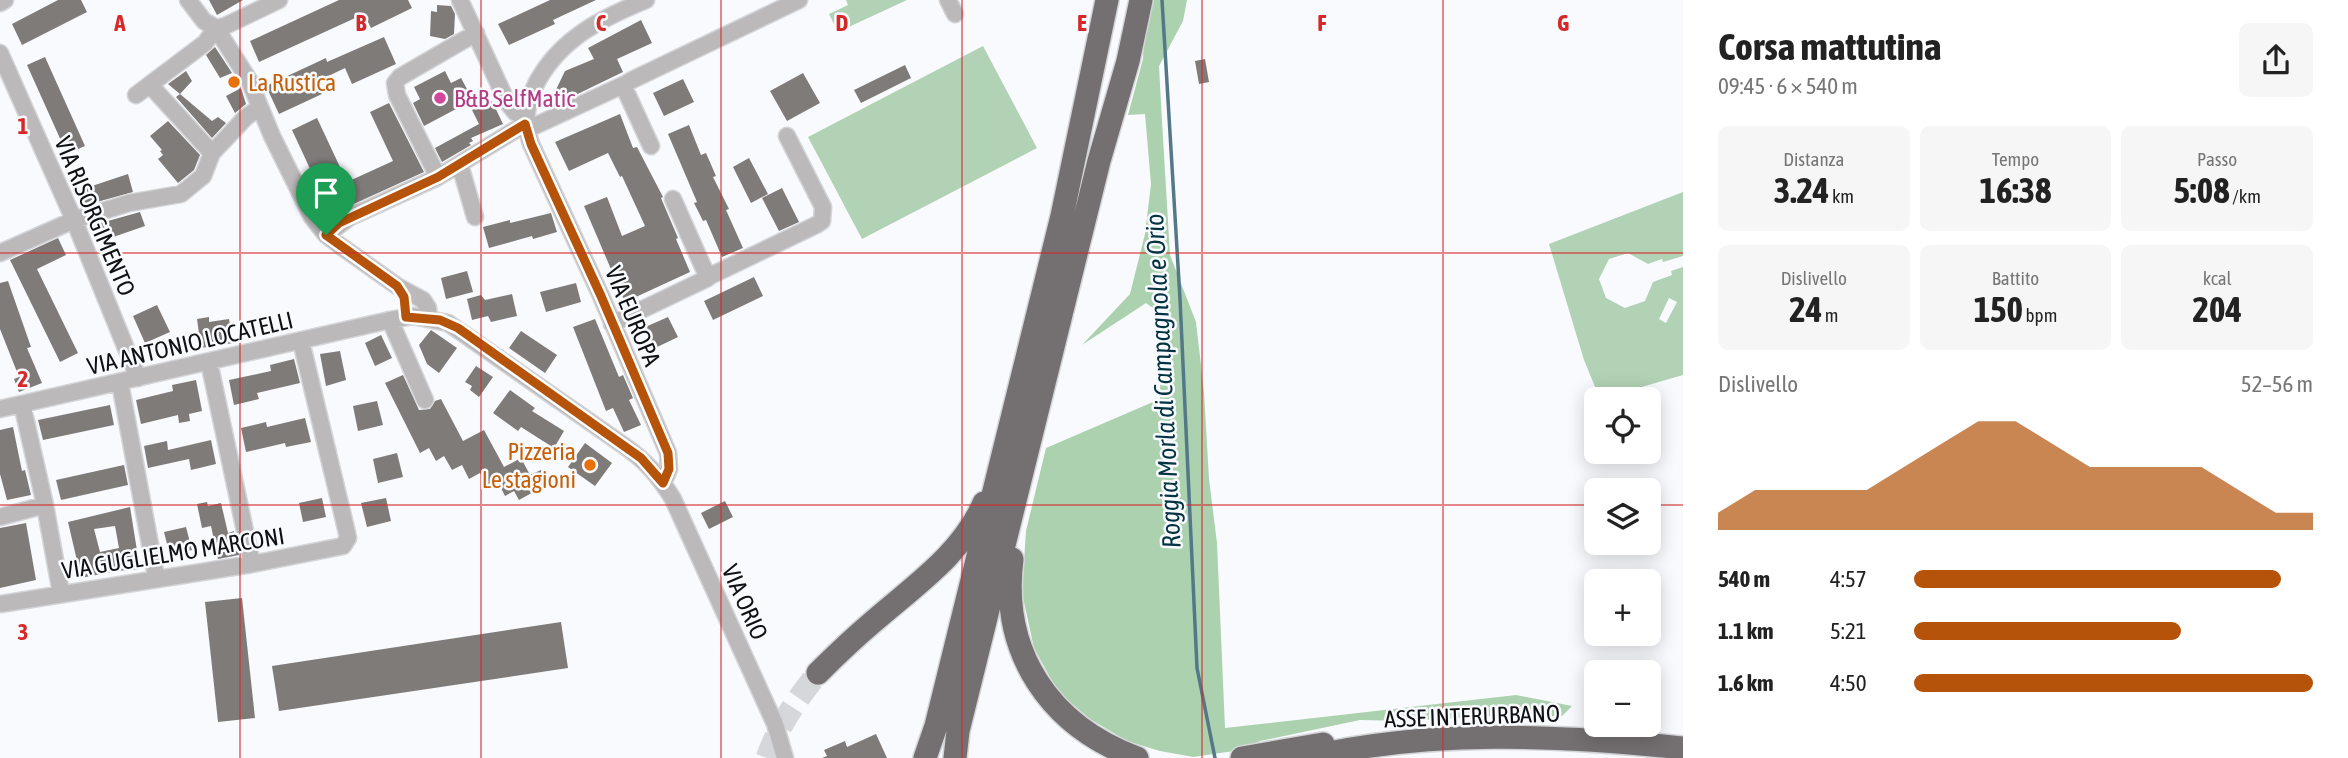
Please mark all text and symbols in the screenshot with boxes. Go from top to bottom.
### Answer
text: A [113,10,126,36]
text: B [356,10,367,36]
text: C [596,10,607,36]
text: D [836,10,849,36]
text: E [1077,10,1087,36]
text: F [1317,10,1327,36]
text: G [1557,10,1569,36]
button: share [2239,23,2313,97]
text: Corsa mattutina [1718,25,1942,68]
place label: La Rustica [248,69,336,96]
text: 09:45 · 6 × 540 m [1718,73,1858,99]
marker: La Rustica [226,74,242,90]
place label: B&B SelfMatic [454,85,575,112]
marker: B&B SelfMatic [432,90,448,106]
text: 1 [18,113,29,139]
street label: VIA RISORGIMENTO [49,132,141,300]
text: Distanza [1783,148,1844,170]
text: Tempo [1992,148,2039,170]
text: Passo [2197,148,2237,170]
pin [296,163,356,235]
text: 3.24 [1774,170,1829,210]
text: 16:38 [1979,170,2052,210]
text: 5:08 [2173,170,2230,210]
icon: arrive [307,174,345,212]
text: km [1829,185,1854,207]
text: /km [2230,185,2261,207]
water label: Roggia Morla di Campagnola e Orio [1139,213,1187,549]
street label: VIA EUROPA [600,262,666,370]
text: Dislivello [1781,267,1847,289]
text: Battito [1992,267,2039,289]
text: kcal [2203,267,2232,289]
text: 24 [1789,289,1822,329]
text: 150 [1974,289,2023,329]
text: 204 [2192,289,2242,329]
text: m [1822,304,1838,326]
text: bpm [2023,304,2057,326]
street label: VIA ANTONIO LOCATELLI [84,306,296,380]
text: 2 [18,366,28,392]
text: Dislivello [1718,371,1798,397]
text: 52–56 m [2241,371,2313,397]
map controls [1584,387,1661,737]
button: locate [1584,387,1661,464]
place label: Pizzeria Le stagioni [482,438,576,493]
marker: Pizzeria Le stagioni [582,457,598,473]
button: layers [1584,478,1661,555]
street label: VIA GUGLIELMO MARCONI [60,522,286,584]
street label: VIA ORIO [717,560,773,644]
text: 540 m [1718,566,1770,592]
text: 4:57 [1830,566,1867,592]
button: + [1584,569,1661,646]
text: 1.1 km [1718,618,1774,644]
text: 5:21 [1830,618,1867,644]
text: 3 [18,619,28,645]
button: − [1584,660,1661,737]
text: 1.6 km [1718,670,1774,696]
text: 4:50 [1830,670,1867,696]
street label: ASSE INTERURBANO [1384,699,1560,733]

